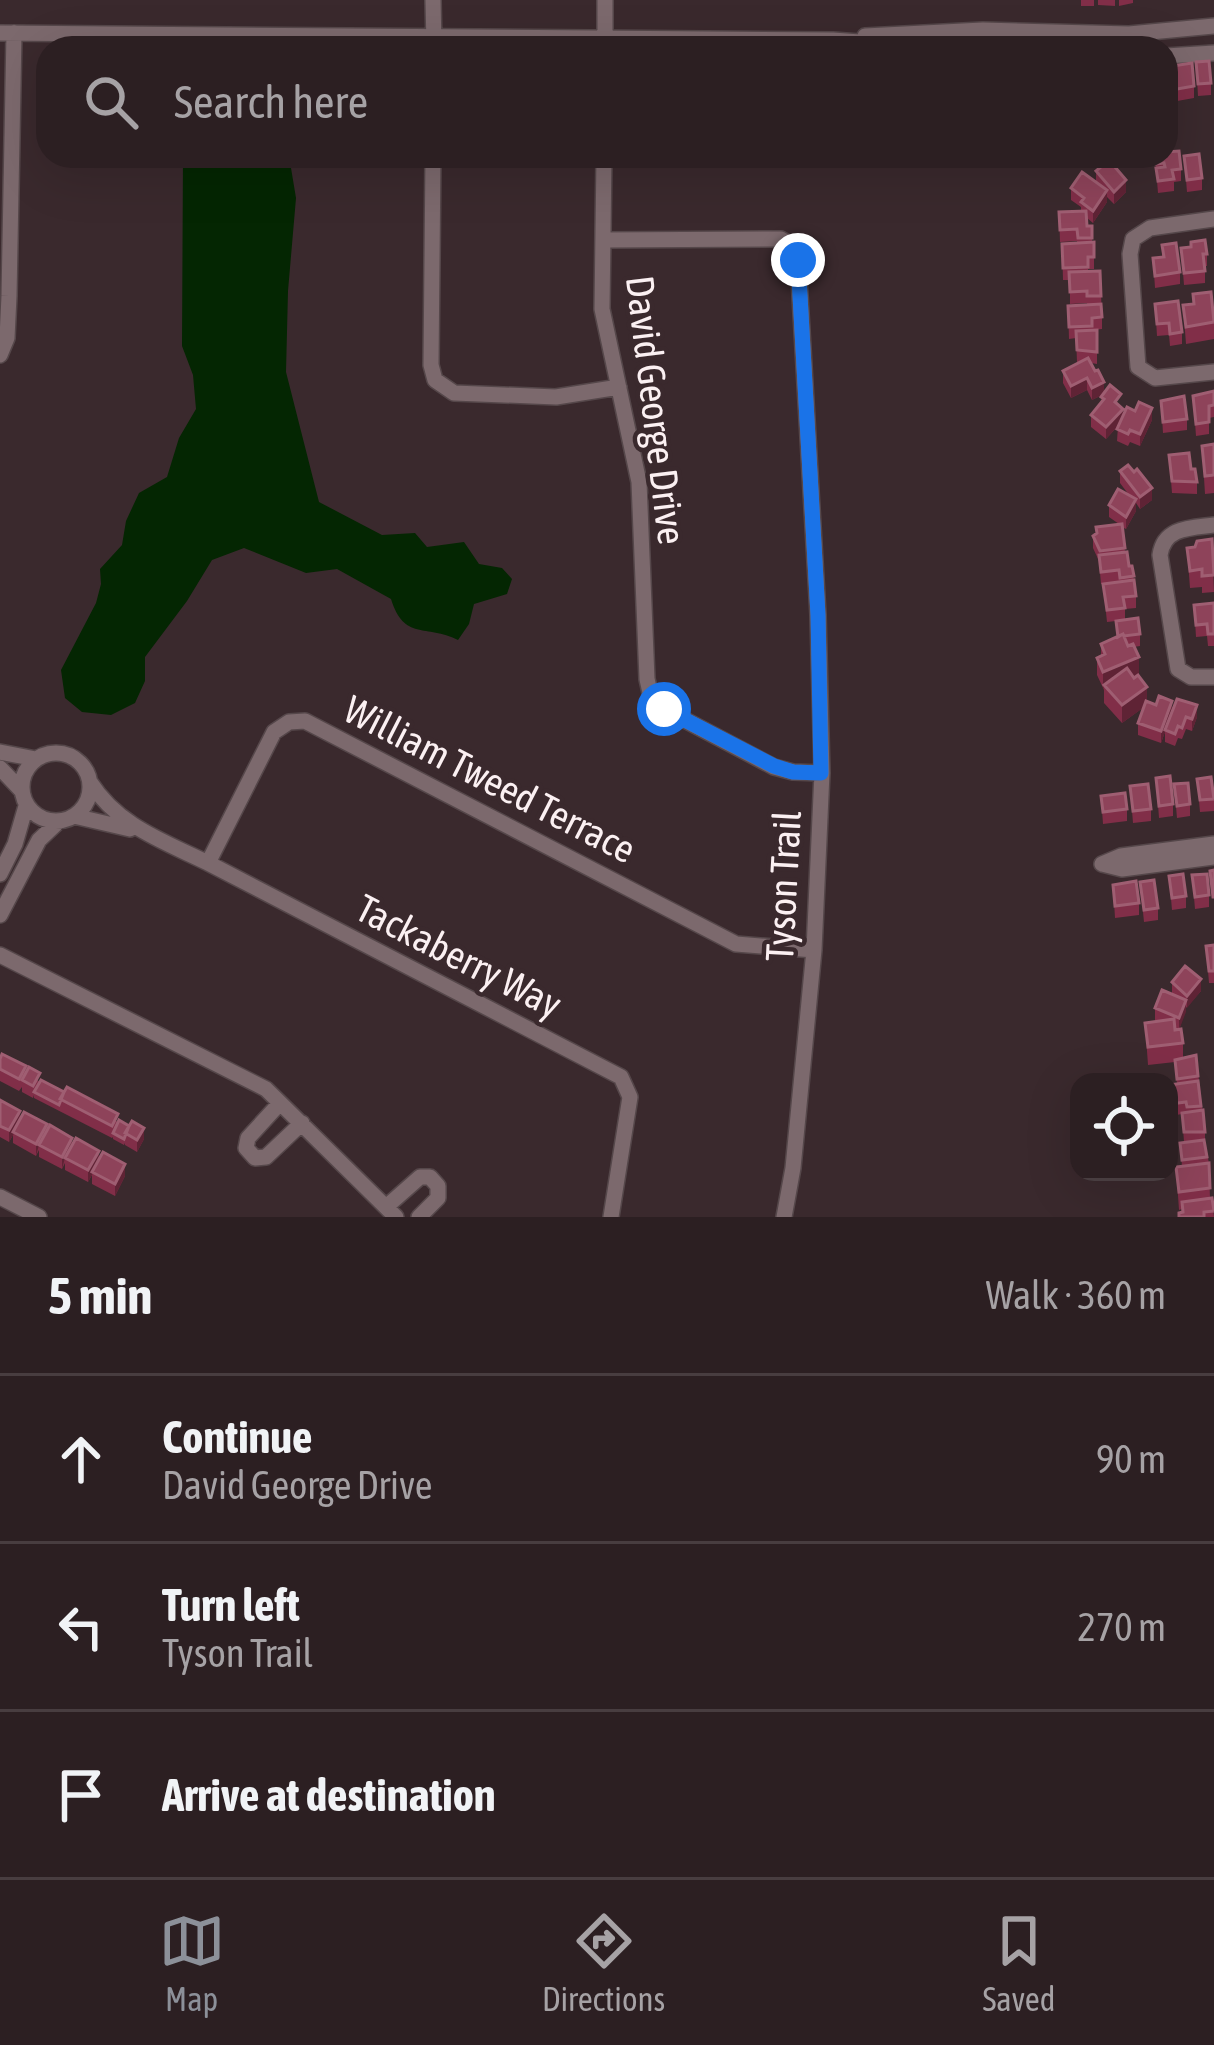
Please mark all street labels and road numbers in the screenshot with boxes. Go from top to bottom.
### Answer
street label: David George Drive [618,273,694,547]
street label: William Tweed Terrace [337,687,643,871]
street label: Tyson Trail [757,809,809,963]
street label: Tackaberry Way [349,886,569,1026]

